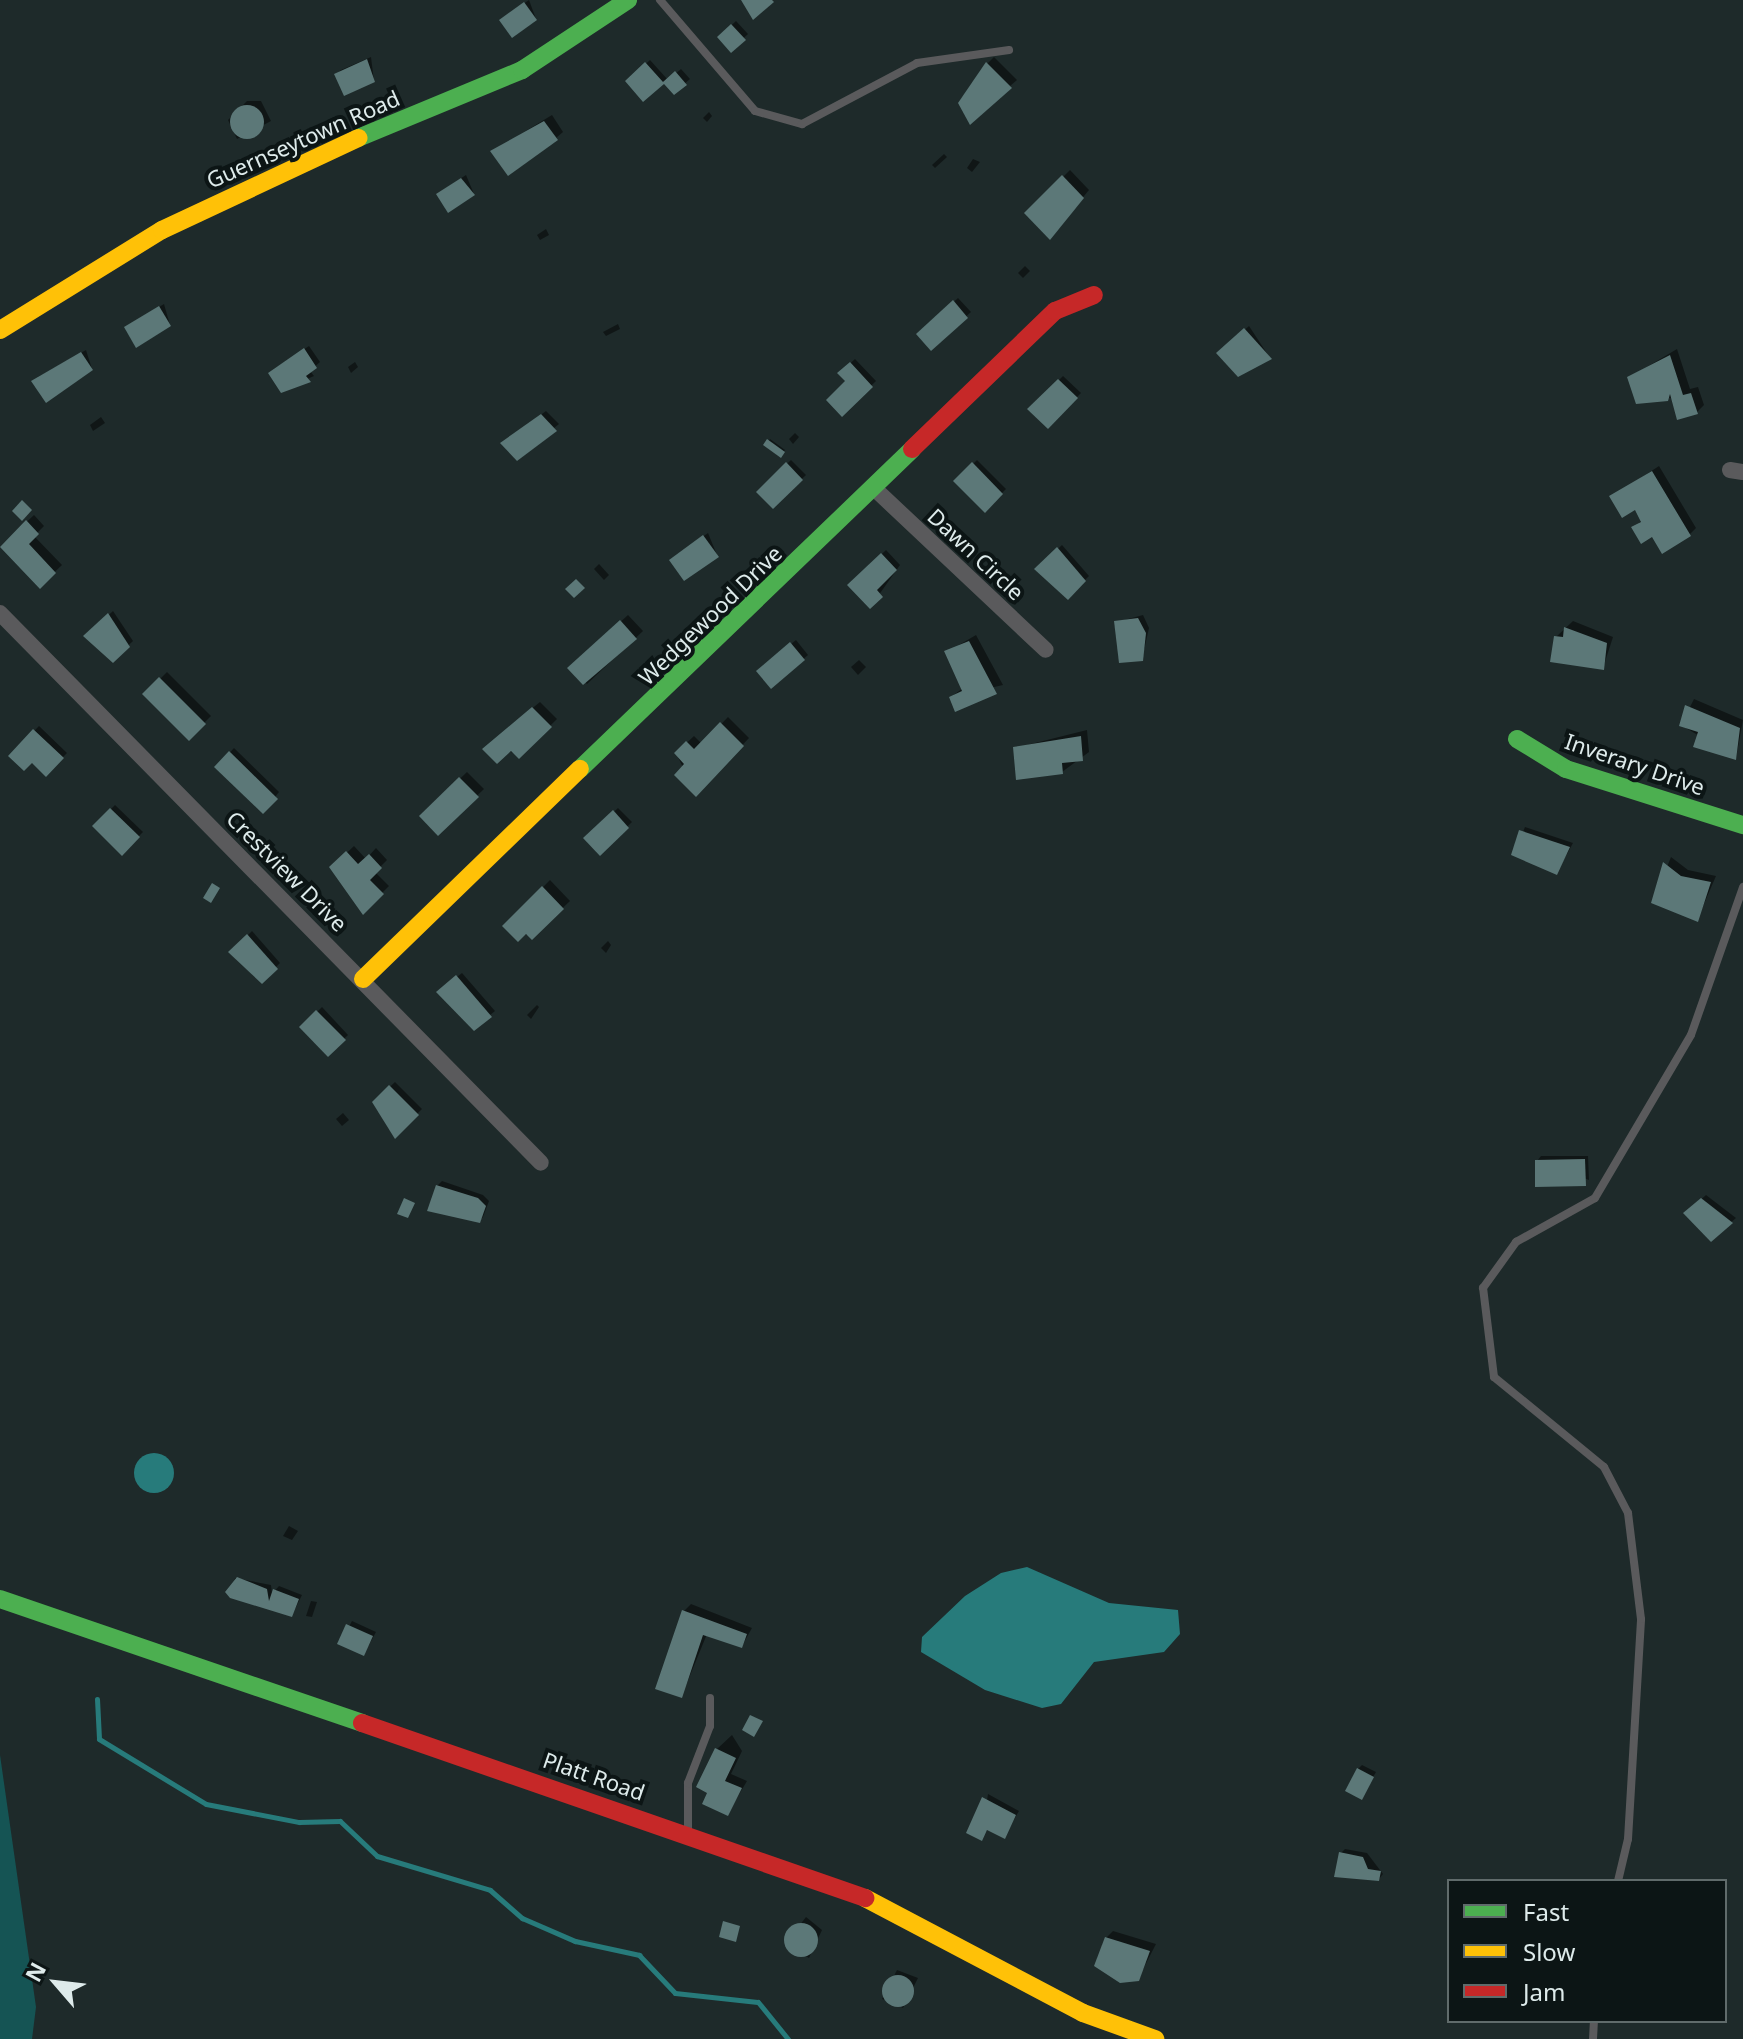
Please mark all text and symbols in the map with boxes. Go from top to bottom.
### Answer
street label: Guernseytown Road [202,84,404,194]
street label: Dawn Circle [922,503,1030,605]
street label: Wedgewood Drive [633,540,787,690]
street label: Inverary Drive [1562,728,1708,800]
street label: Crestview Drive [221,805,353,937]
street label: Platt Road [540,1746,648,1806]
legend [1447,1879,1727,2023]
text: Fast [1523,1895,1569,1928]
text: Slow [1523,1935,1575,1968]
north arrow [16,1943,96,2023]
text: N [17,1957,52,1987]
text: Jam [1523,1975,1565,2008]

